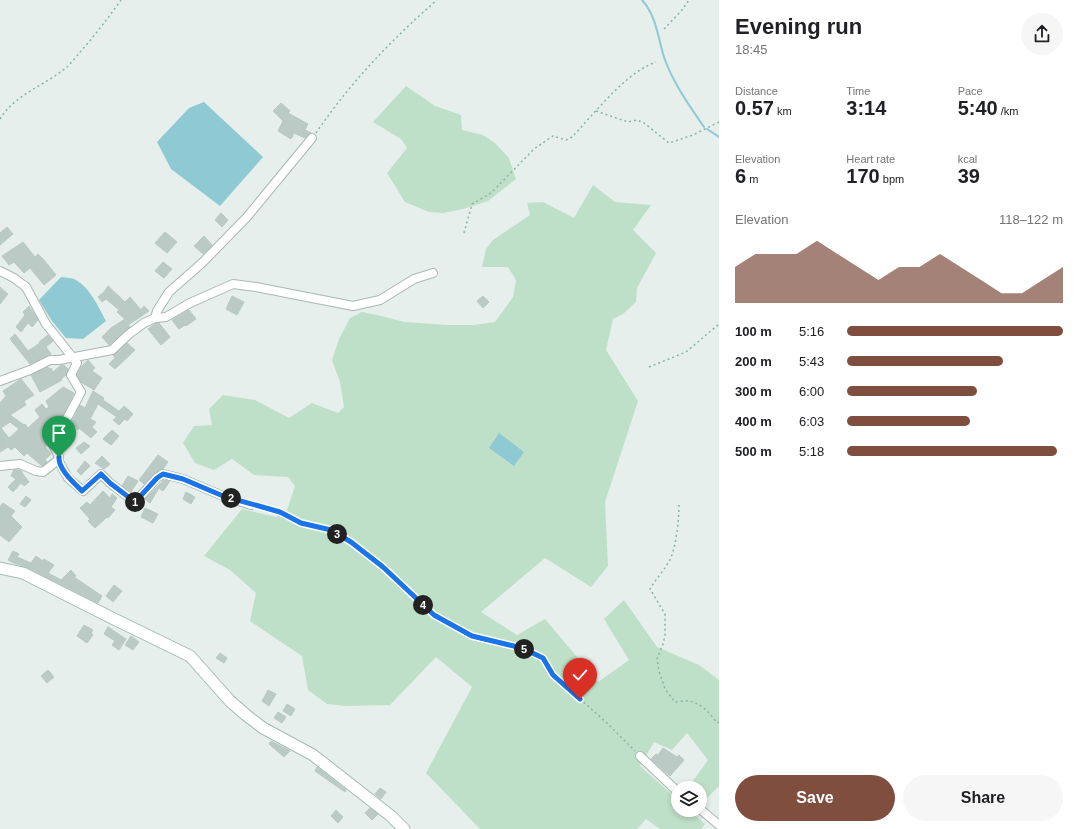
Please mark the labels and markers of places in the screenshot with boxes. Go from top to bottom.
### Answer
pin [42,416,76,457]
pin: 2 [221,488,241,508]
pin: 1 [125,492,145,512]
pin: 3 [327,524,347,544]
pin: 4 [413,595,433,615]
pin: 5 [514,639,534,659]
pin [563,658,597,699]

